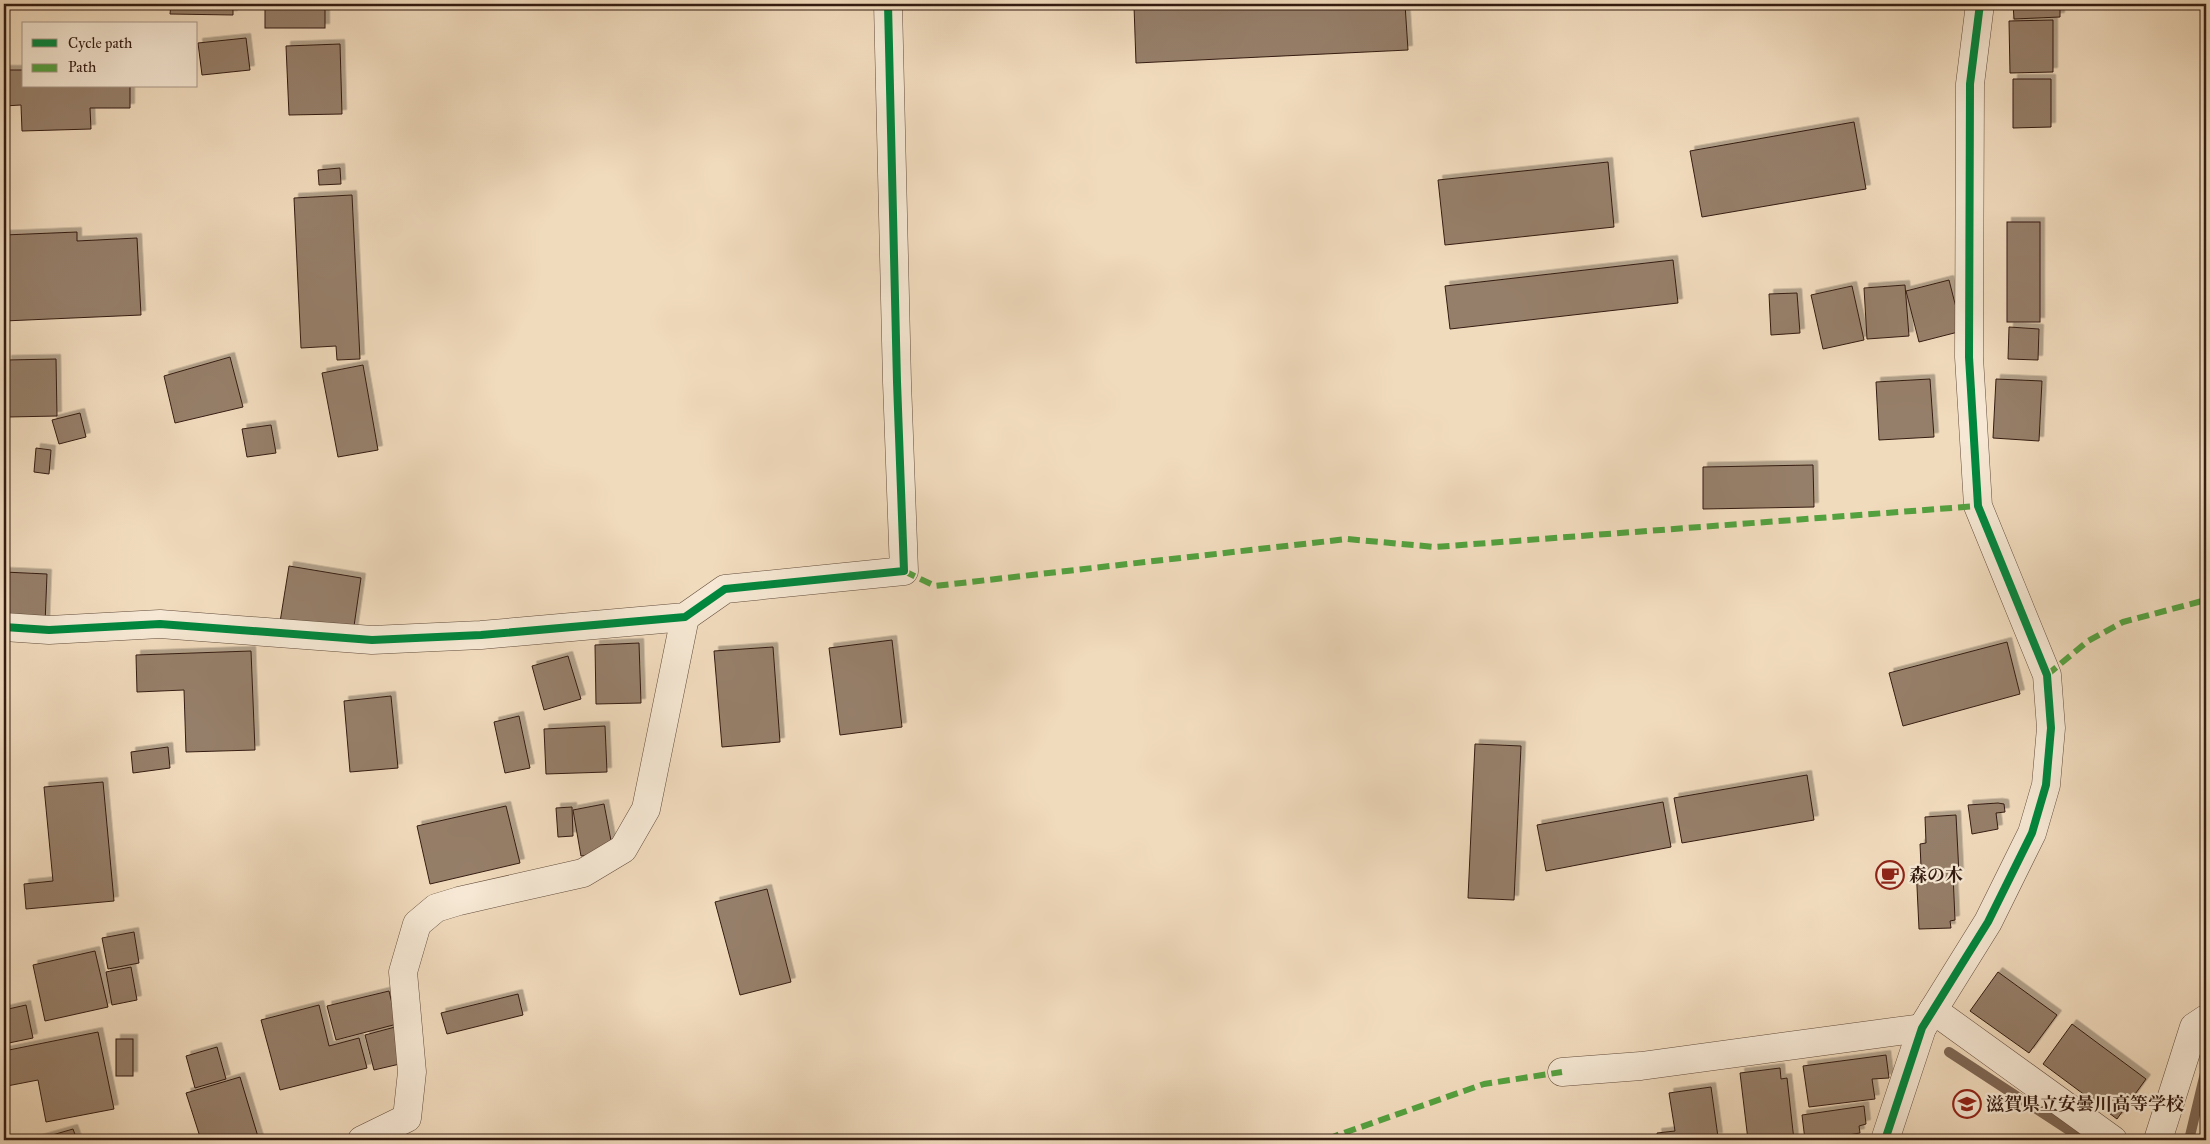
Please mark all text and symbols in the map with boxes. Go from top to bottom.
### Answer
legend [22,22,198,88]
text: Cycle path [68,34,133,52]
text: Path [68,58,97,76]
cafe icon: 森の木 [1875,860,1905,890]
place label: 森の木 [1909,864,1963,886]
school or university icon: 滋賀県立安曇川高等学校 [1952,1089,1982,1119]
place label: 滋賀県立安曇川高等学校 [1986,1093,2184,1115]

